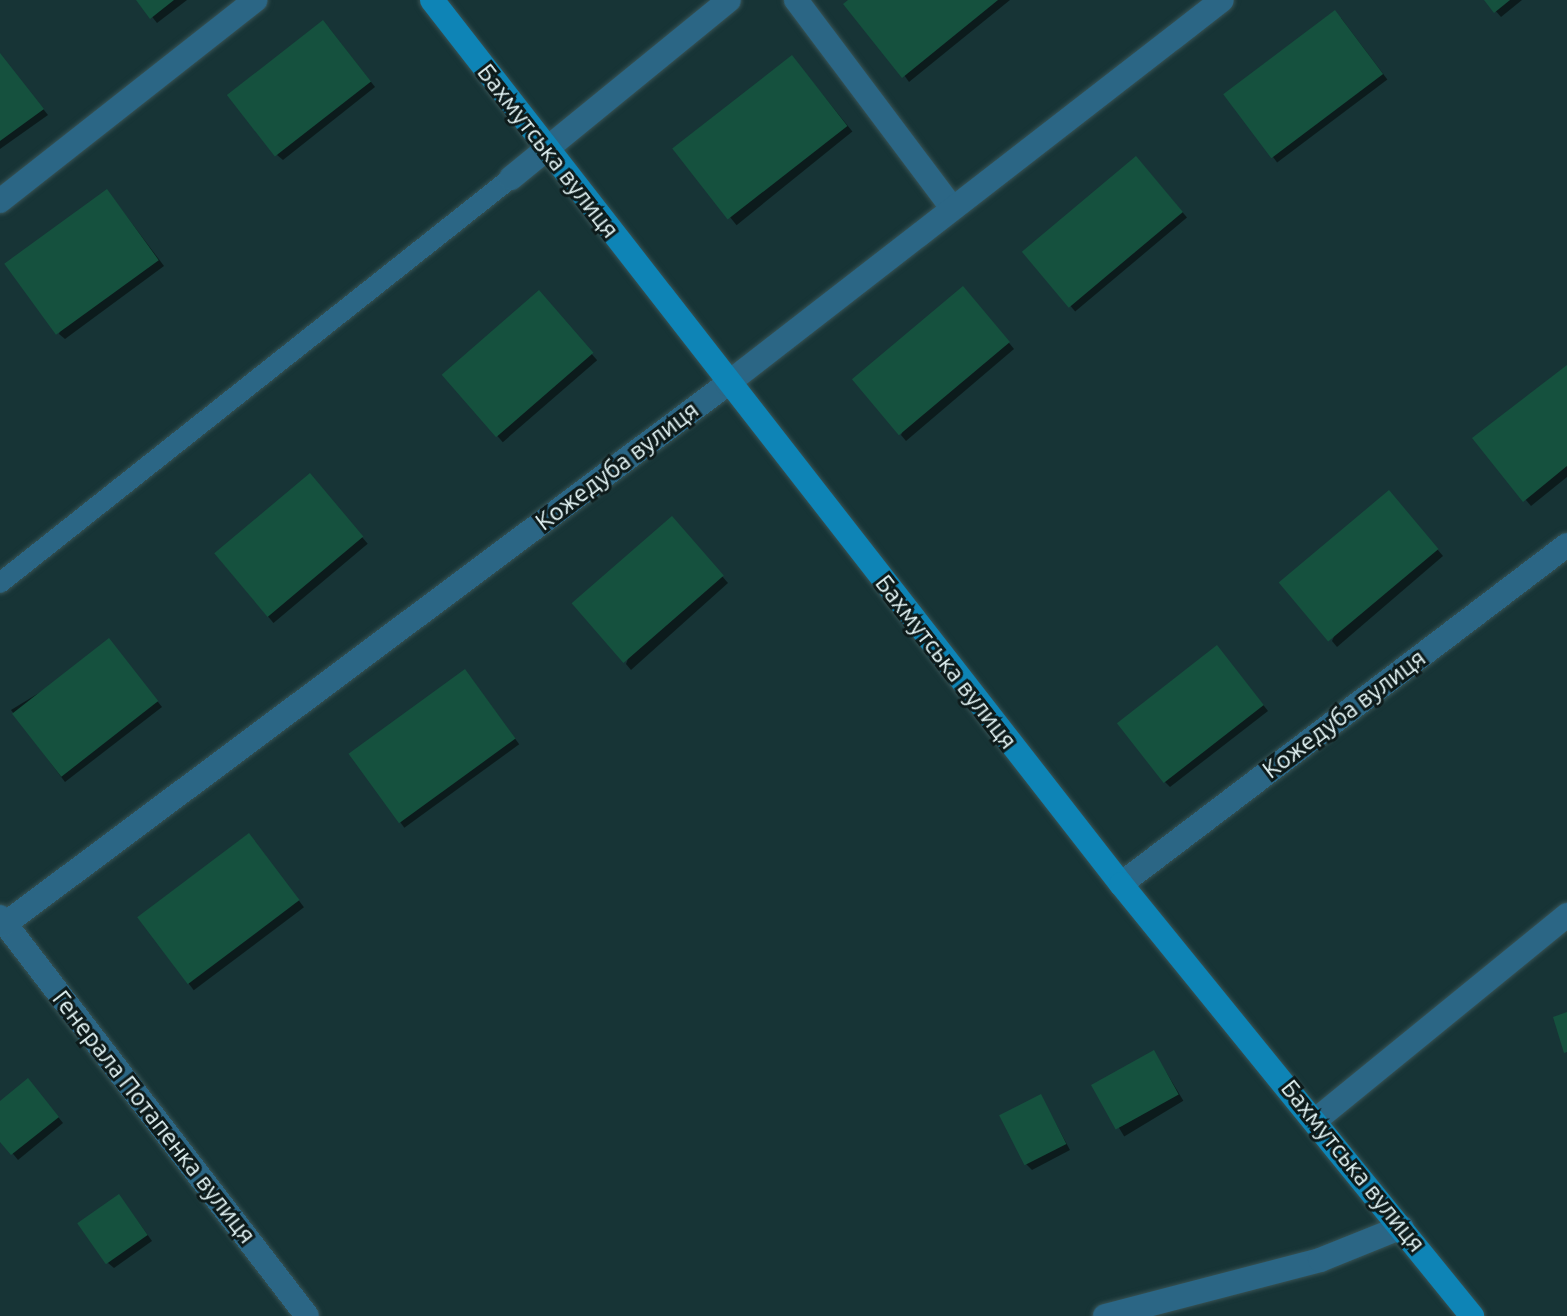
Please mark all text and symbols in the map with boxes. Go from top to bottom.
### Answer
street label: Бахмутська вулиця [471,58,625,244]
street label: Кожедуба вулиця [530,395,704,537]
street label: Бахмутська вулиця [869,569,1023,755]
street label: Кожедуба вулиця [1257,643,1431,785]
street label: Генерала Потапенка вулиця [46,985,262,1249]
street label: Бахмутська вулиця [1275,1074,1431,1258]

